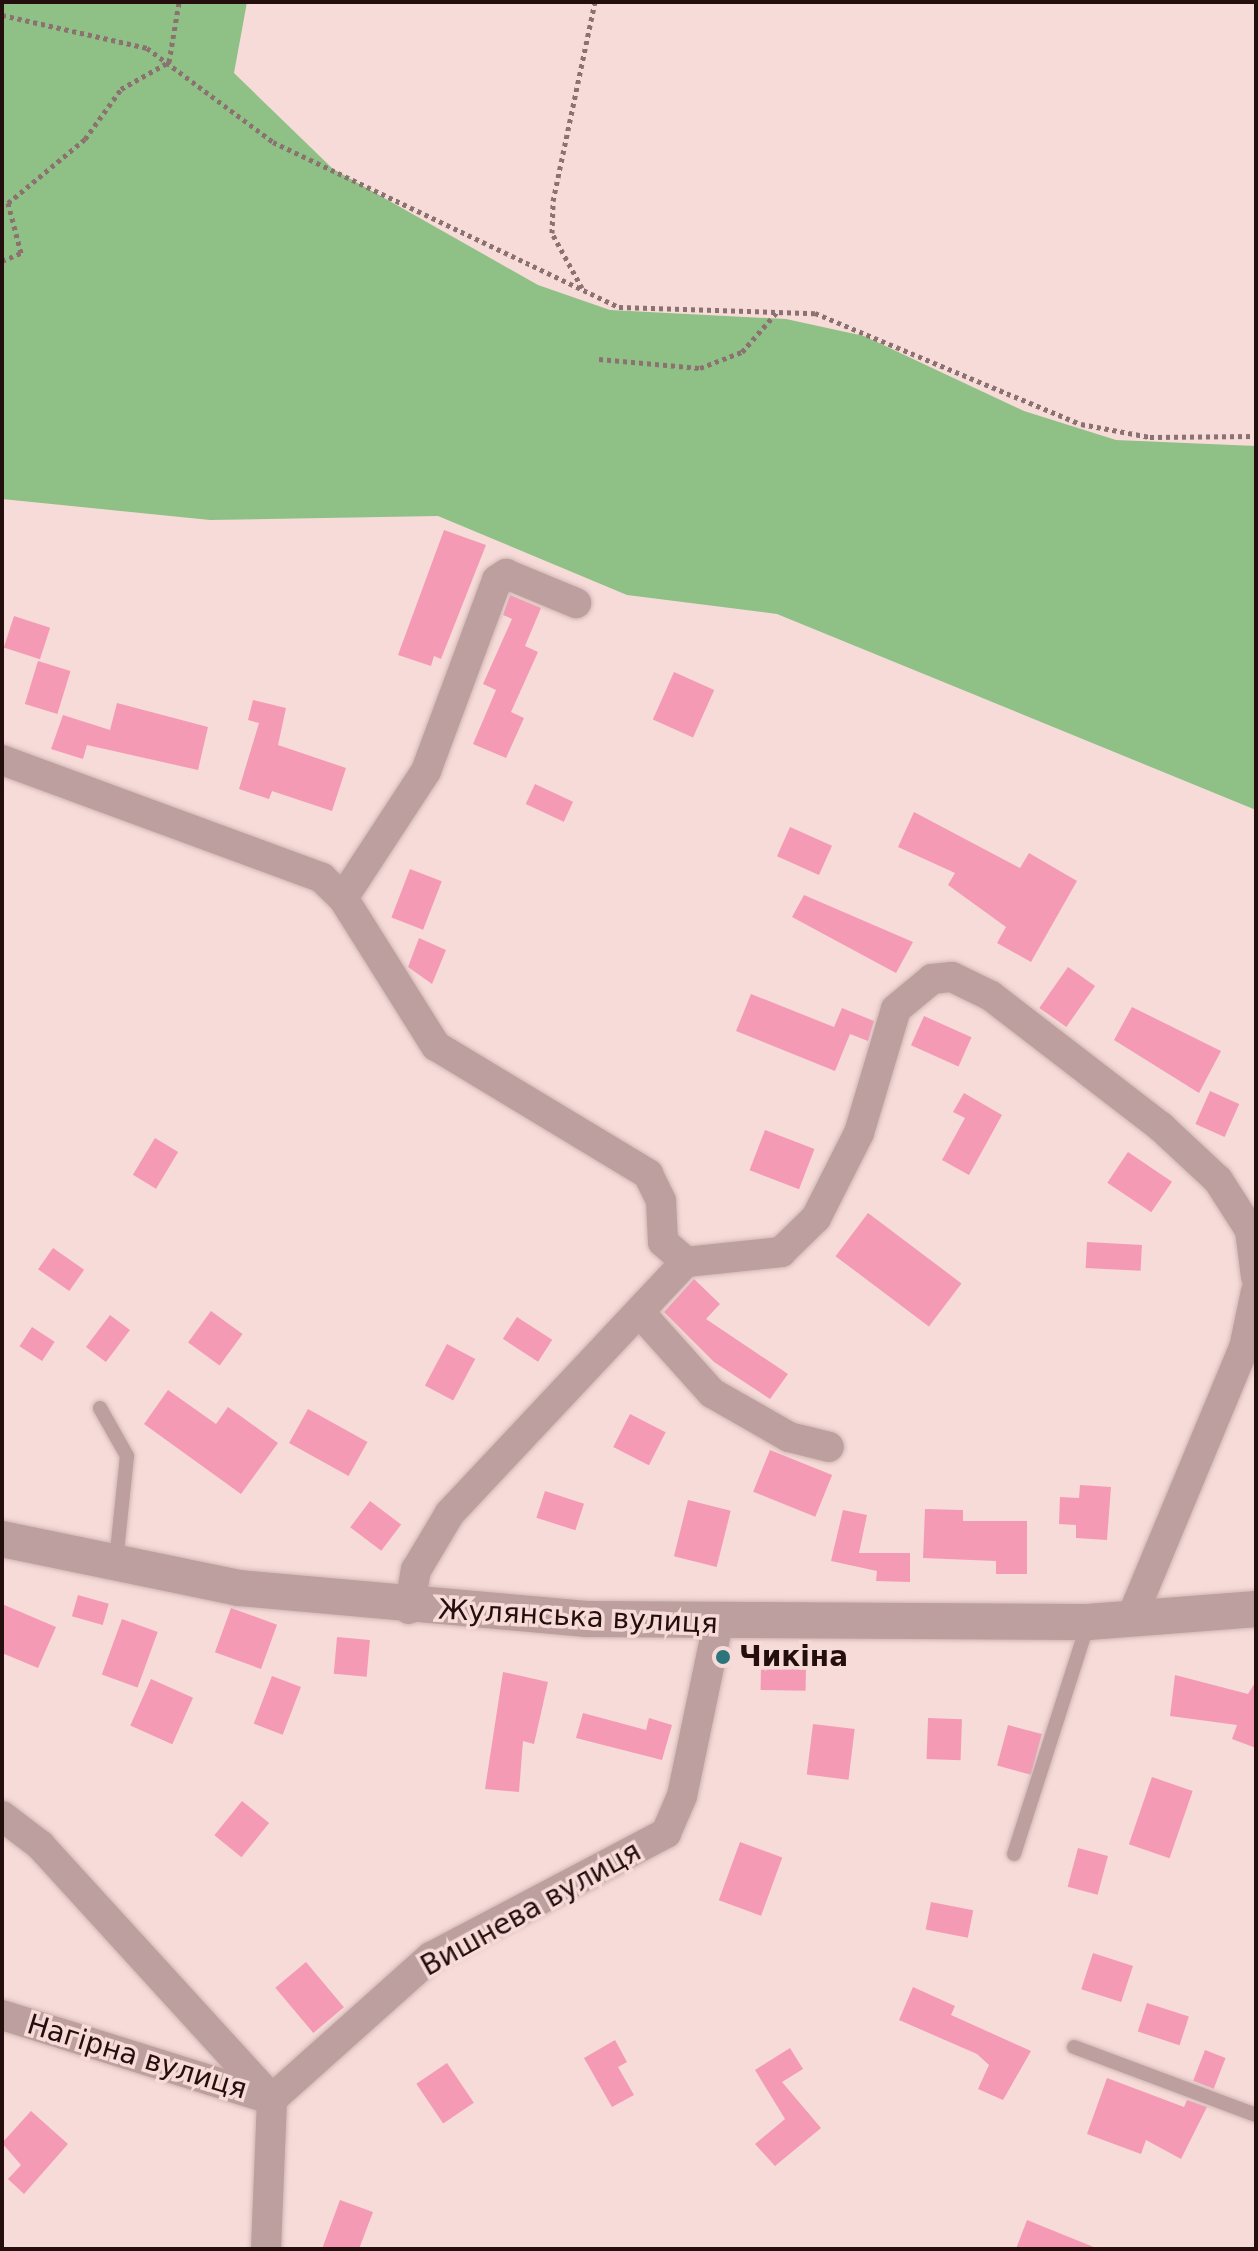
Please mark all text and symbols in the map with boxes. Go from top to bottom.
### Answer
street label: Жулянська вулиця [437,1593,719,1641]
place label: Чикіна [739,1640,848,1674]
marker: Чикіна [714,1648,732,1666]
street label: Вишнева вулиця [415,1835,647,1983]
street label: Нагірна вулиця [23,2008,251,2106]

